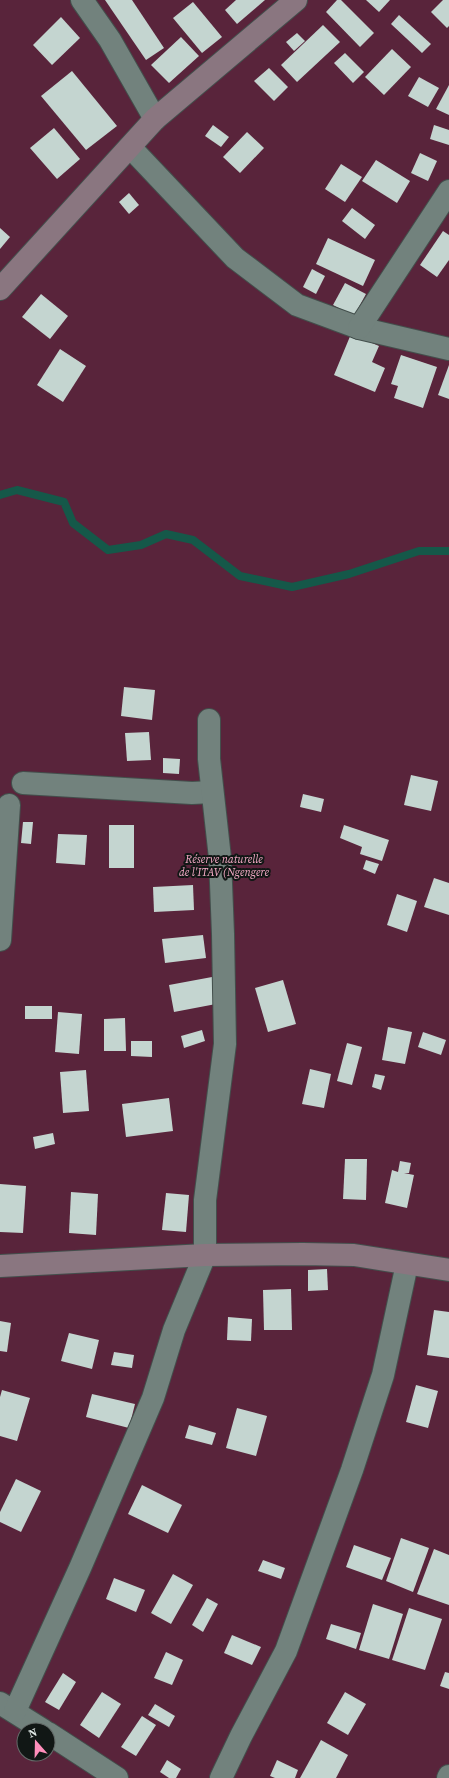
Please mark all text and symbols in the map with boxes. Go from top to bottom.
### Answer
park label: Réserve naturelle de l'ITAV (Ngengere [179,852,269,880]
north arrow [16,1722,56,1762]
text: N [26,1725,39,1741]

